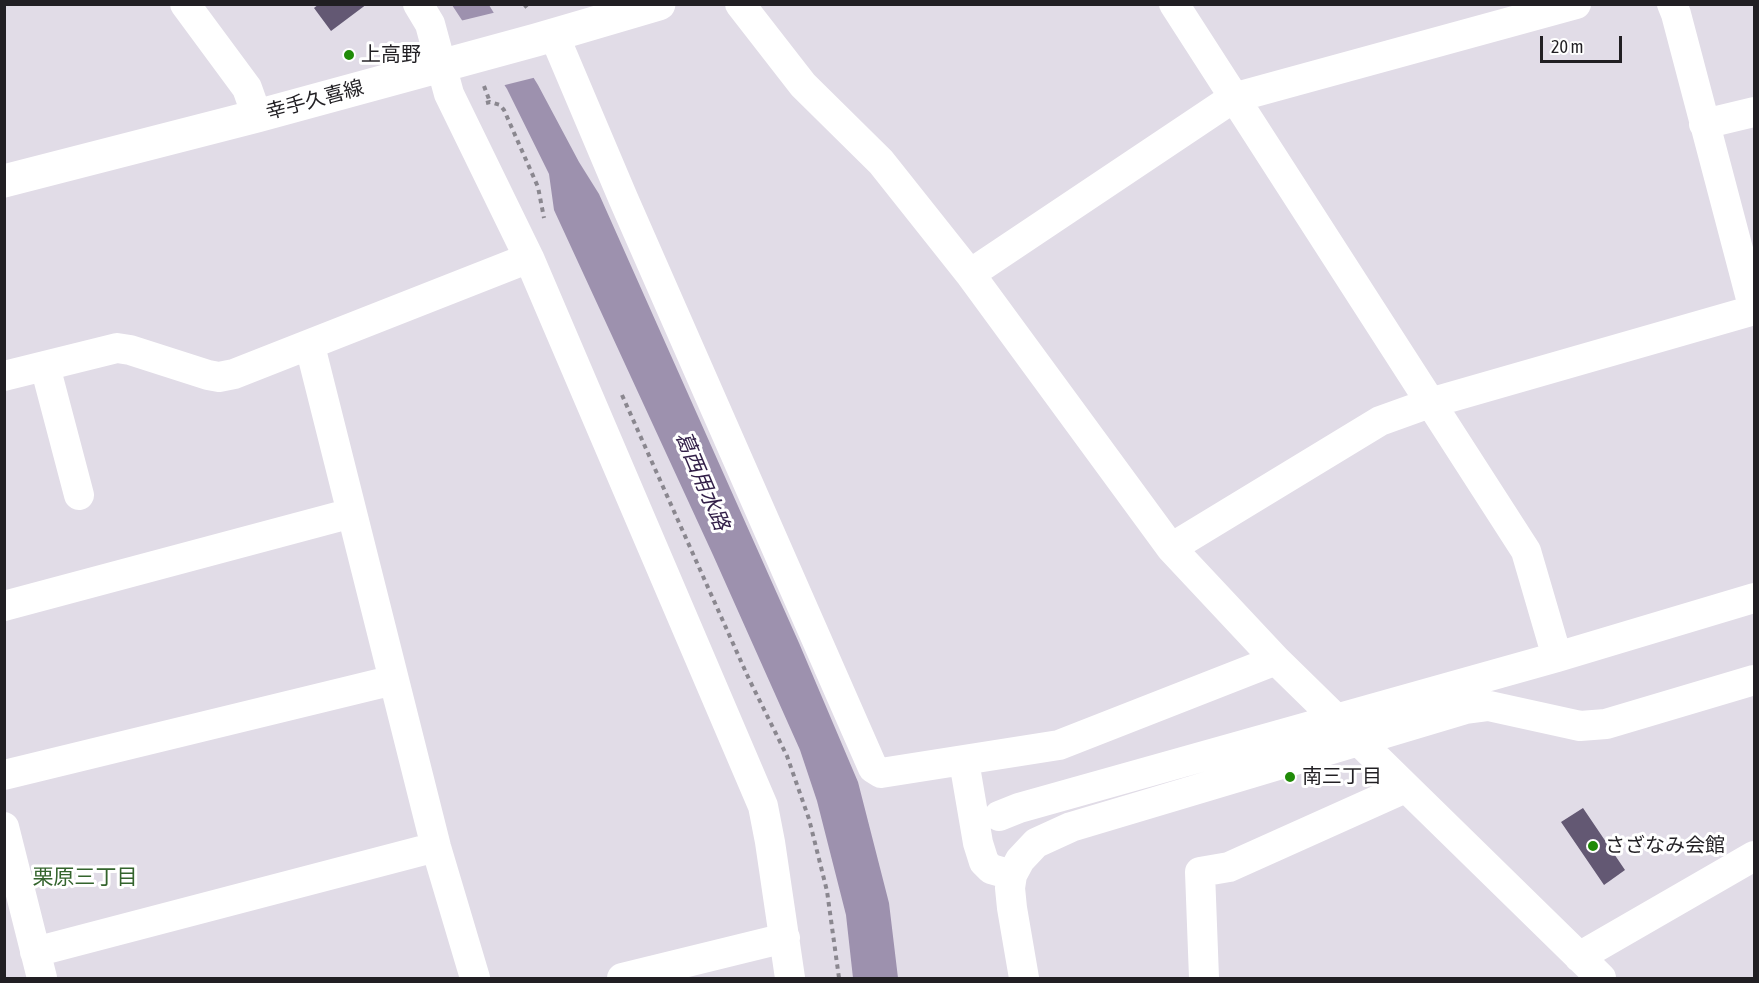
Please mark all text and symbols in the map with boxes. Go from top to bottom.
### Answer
scale bar [1543,24,1626,62]
text: 20 m [1551,36,1583,57]
place label: 上高野 [361,43,421,67]
marker: 上高野 [342,48,356,62]
street label: 幸手久喜線 [264,75,366,125]
water label: 葛西用水路 [670,428,734,534]
place label: 南三丁目 [1302,765,1382,789]
marker: 南三丁目 [1283,770,1297,784]
place label: さざなみ会館 [1605,834,1725,858]
marker: さざなみ会館 [1586,839,1600,853]
district label: 栗原三丁目 [33,864,137,890]

